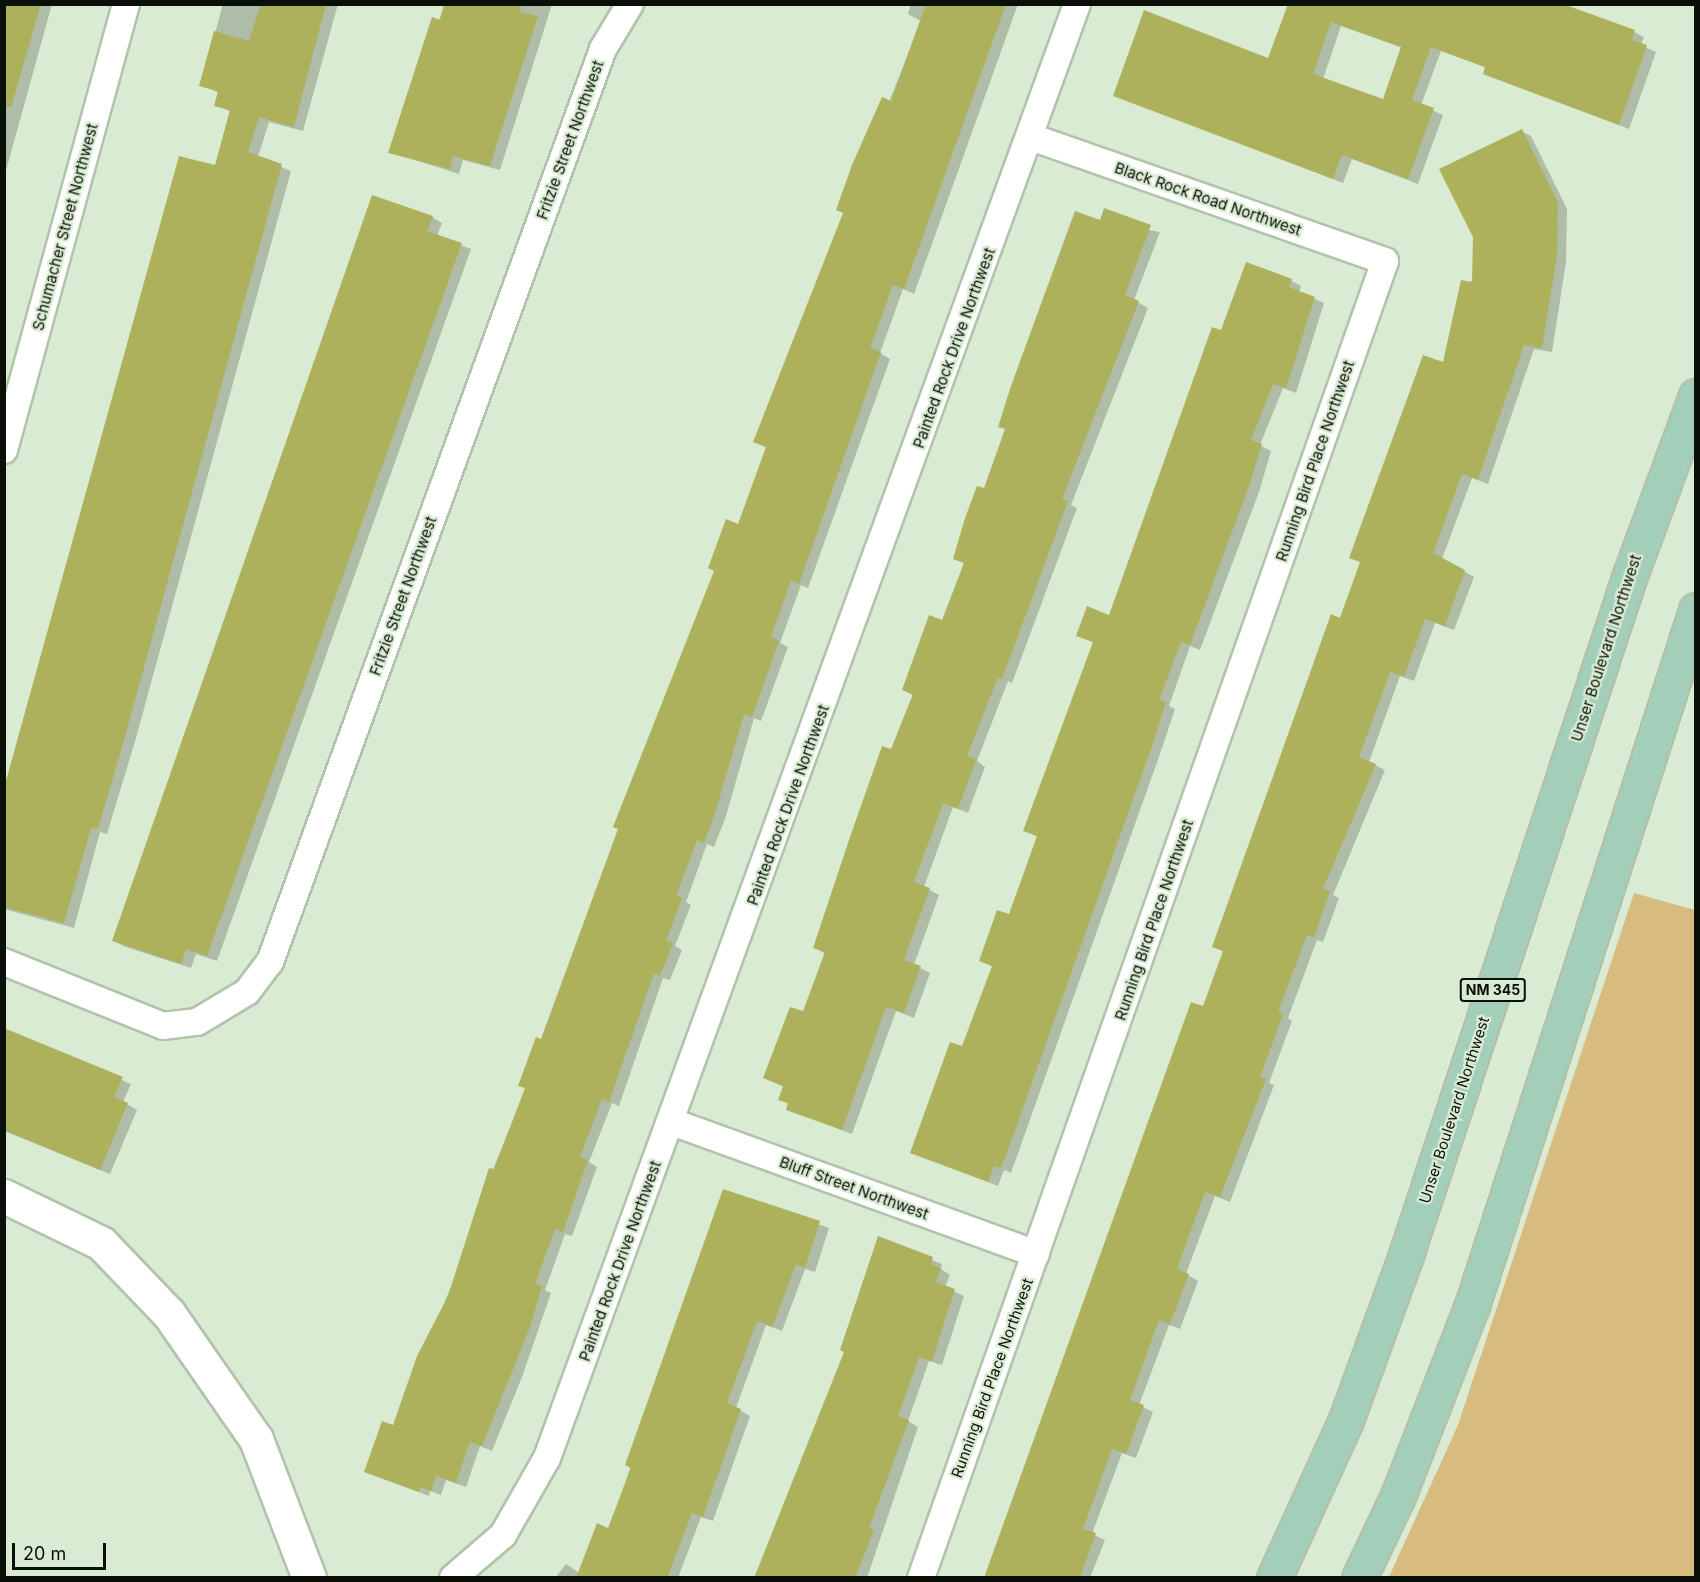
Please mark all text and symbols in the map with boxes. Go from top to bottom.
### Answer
street label: Fritzie Street Northwest [533,58,607,222]
street label: Schumacher Street Northwest [29,122,101,332]
street label: Black Rock Road Northwest [1112,159,1304,239]
street label: Painted Rock Drive Northwest [909,245,999,451]
street label: Running Bird Place Northwest [1272,358,1358,564]
street label: Fritzie Street Northwest [366,514,440,678]
street label: Unser Boulevard Northwest [1567,552,1645,744]
street label: Painted Rock Drive Northwest [743,702,833,908]
street label: Running Bird Place Northwest [1111,817,1197,1023]
road number: NM 345 [1458,979,1528,1001]
street label: Unser Boulevard Northwest [1415,1014,1493,1206]
street label: Bluff Street Northwest [777,1153,931,1223]
street label: Painted Rock Drive Northwest [575,1158,665,1364]
street label: Running Bird Place Northwest [947,1276,1037,1480]
scale bar [15,1531,110,1569]
text: 20 m [23,1543,66,1564]

